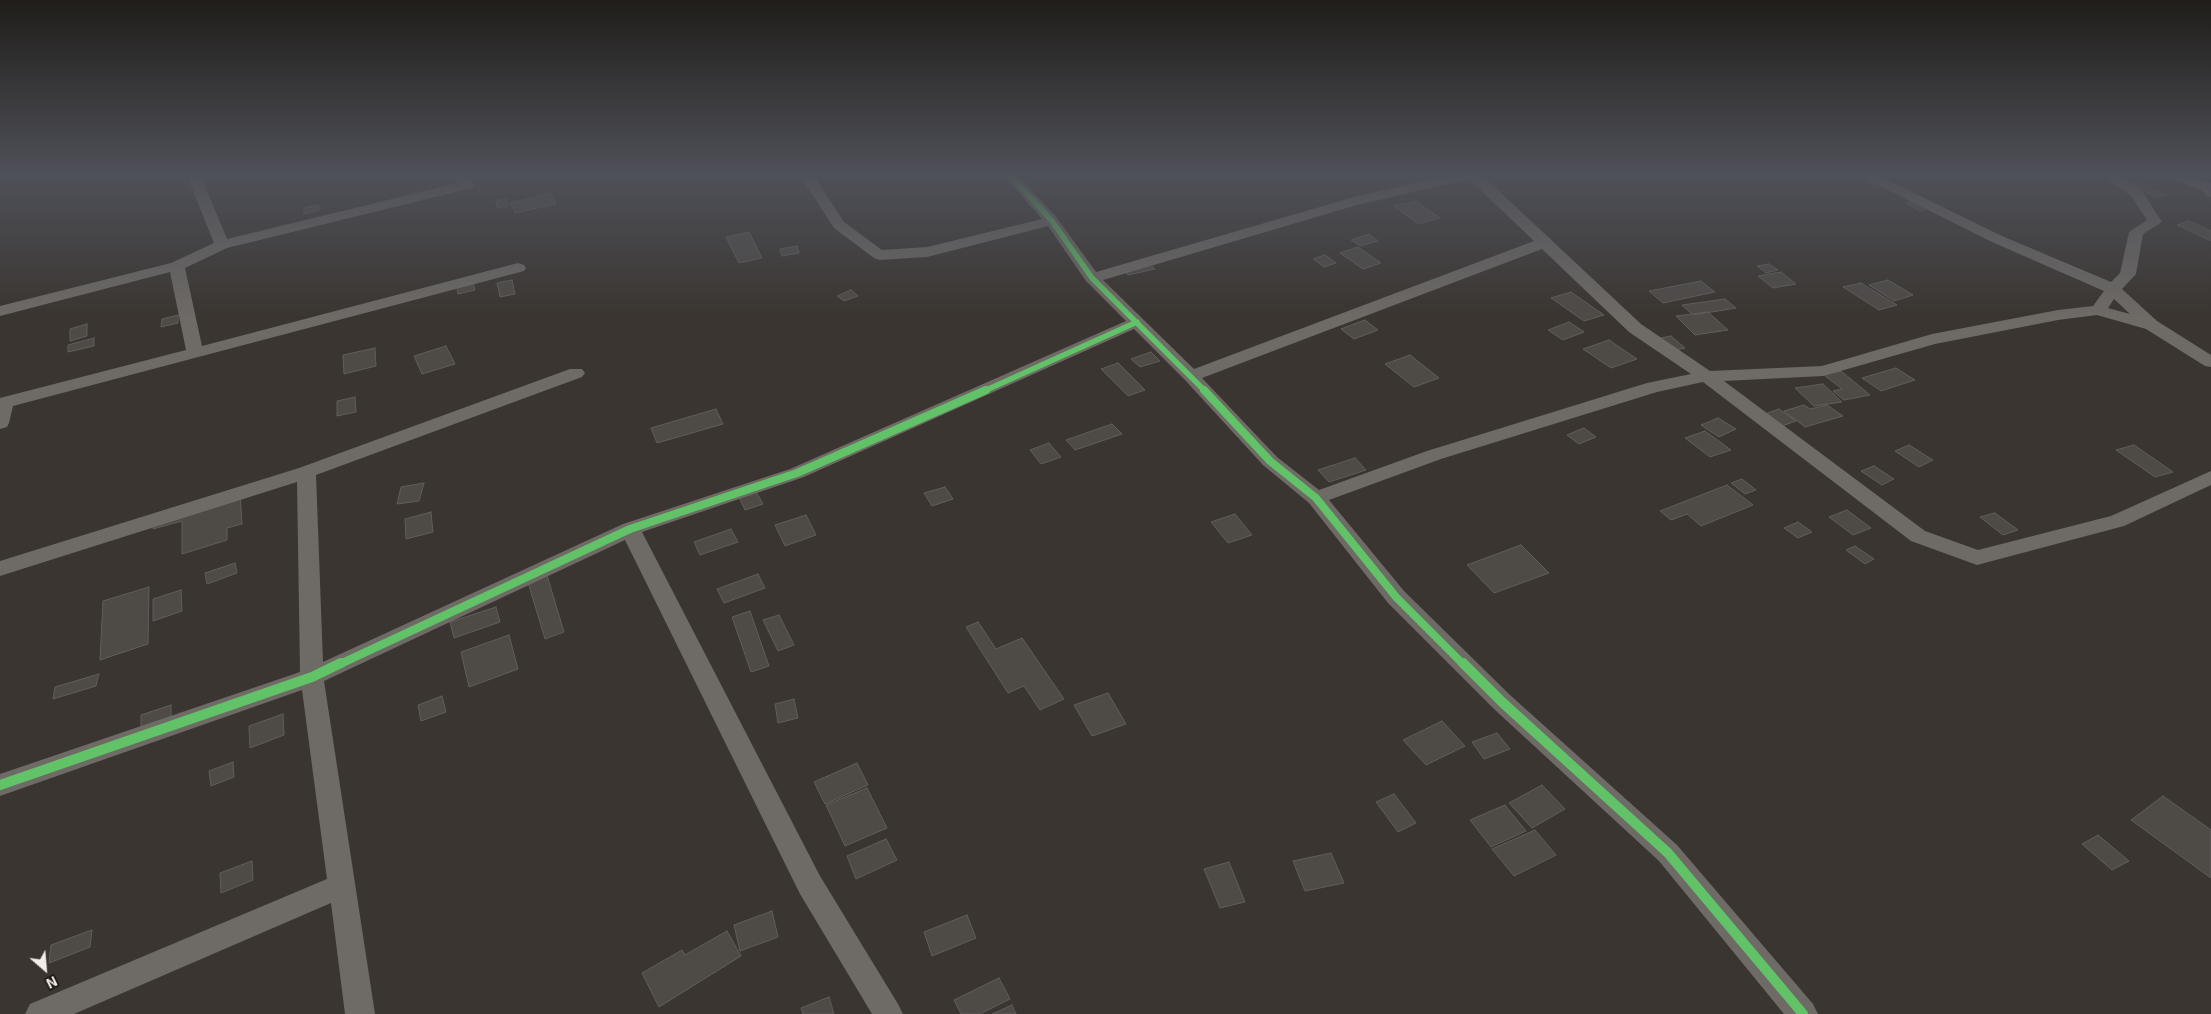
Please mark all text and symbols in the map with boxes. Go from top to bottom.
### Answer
north arrow [20,944,70,994]
text: N [44,973,60,993]

